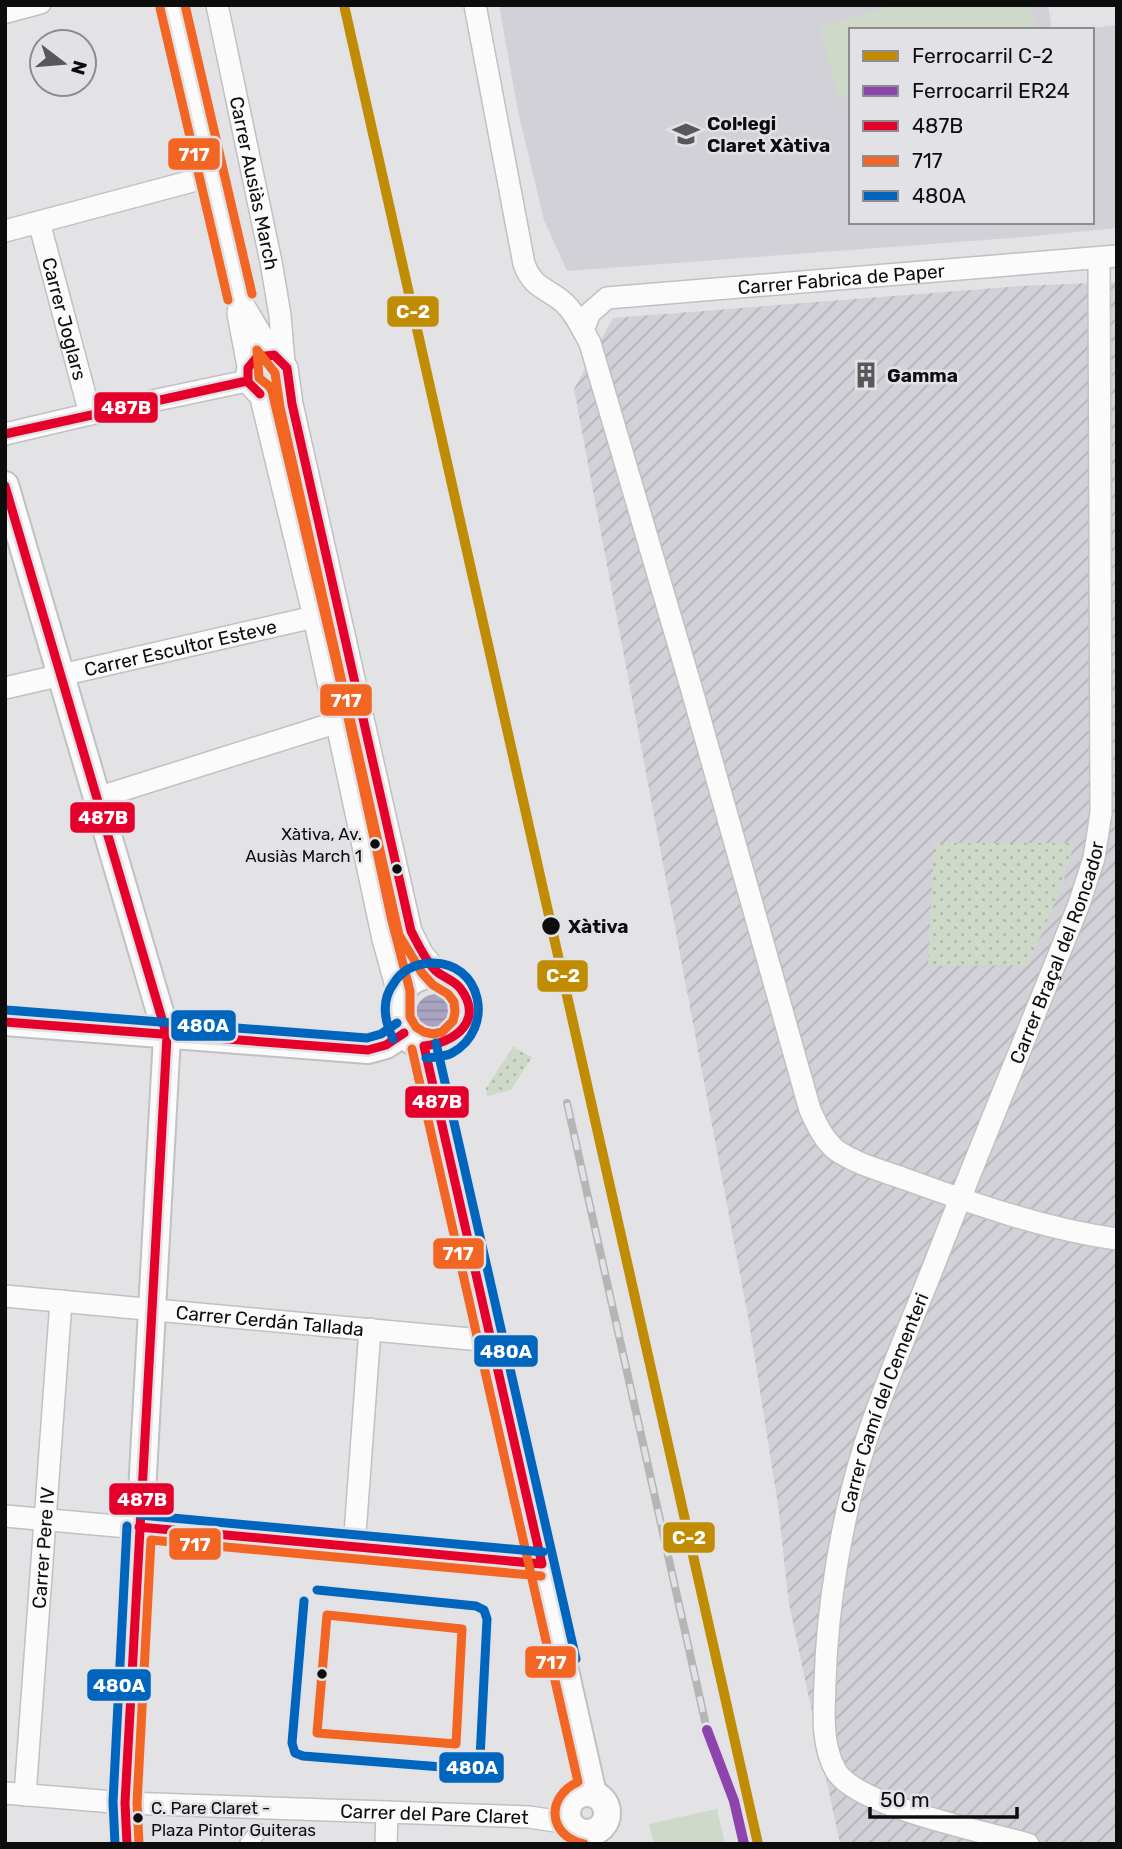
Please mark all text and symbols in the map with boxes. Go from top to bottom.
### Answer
north arrow [28,28,98,98]
legend [849,28,1094,224]
text: Ferrocarril C-2 [912,43,1053,68]
text: N [66,58,92,77]
text: Ferrocarril ER24 [912,78,1070,103]
street label: Carrer Ausiàs March [225,94,284,272]
place label: Col·legi Claret Xàtiva [707,112,830,157]
text: 487B [912,113,963,138]
school or university icon: Col·legi Claret Xàtiva [671,119,701,149]
line badge: 717 [167,137,221,171]
text: 717 [178,143,210,166]
text: 717 [912,148,943,173]
text: 480A [912,183,966,208]
street label: Carrer Joglars [37,255,92,382]
street label: Carrer Fabrica de Paper [737,259,946,299]
line badge: C-2 [386,295,440,328]
text: C-2 [396,300,430,323]
building icon: Gamma [851,360,881,390]
place label: Gamma [887,364,958,387]
line badge: 487B [93,391,159,424]
text: 487B [101,396,151,419]
street label: Carrer Escultor Esteve [82,614,279,681]
line badge: 717 [319,683,373,717]
text: 717 [330,689,362,712]
line badge: 487B [69,801,136,834]
text: 487B [78,806,128,829]
place label: Xàtiva, Av. Ausiàs March 1 [245,824,362,866]
marker: Xàtiva, Av. Ausiàs March 1 [368,837,382,851]
street label: Carrer Braçal del Roncador [1004,839,1108,1067]
unlabelled marker [390,862,404,876]
marker: Xàtiva [540,915,562,937]
place label: Xàtiva [568,915,629,938]
line badge: C-2 [536,959,589,993]
text: C-2 [546,964,580,987]
line badge: 480A [170,1009,237,1042]
text: 480A [177,1014,230,1037]
line badge: 487B [404,1085,470,1119]
text: 487B [412,1090,462,1113]
line badge: 717 [432,1237,485,1270]
text: 717 [442,1242,474,1265]
street label: Carrer Camí del Cementeri [835,1289,933,1515]
street label: Carrer Cerdán Tallada [175,1300,365,1341]
line badge: 480A [473,1334,539,1368]
text: 480A [480,1340,533,1363]
line badge: 487B [108,1482,175,1516]
street label: Carrer Pere IV [27,1486,59,1609]
text: 487B [117,1488,167,1511]
line badge: C-2 [662,1521,716,1554]
text: C-2 [672,1526,706,1549]
line badge: 717 [168,1527,222,1561]
text: 717 [179,1533,211,1556]
line badge: 717 [524,1645,577,1679]
text: 717 [535,1651,567,1674]
unlabelled marker [315,1667,329,1681]
line badge: 480A [86,1668,152,1702]
text: 480A [93,1674,146,1697]
line badge: 480A [438,1751,505,1784]
text: 480A [446,1756,499,1779]
scale bar [870,1776,1017,1820]
text: 50 m [880,1787,930,1812]
place label: C. Pare Claret - Plaza Pintor Guiteras [151,1798,316,1840]
street label: Carrer del Pare Claret [340,1799,530,1828]
marker: C. Pare Claret - Plaza Pintor Guiteras [131,1811,145,1825]

